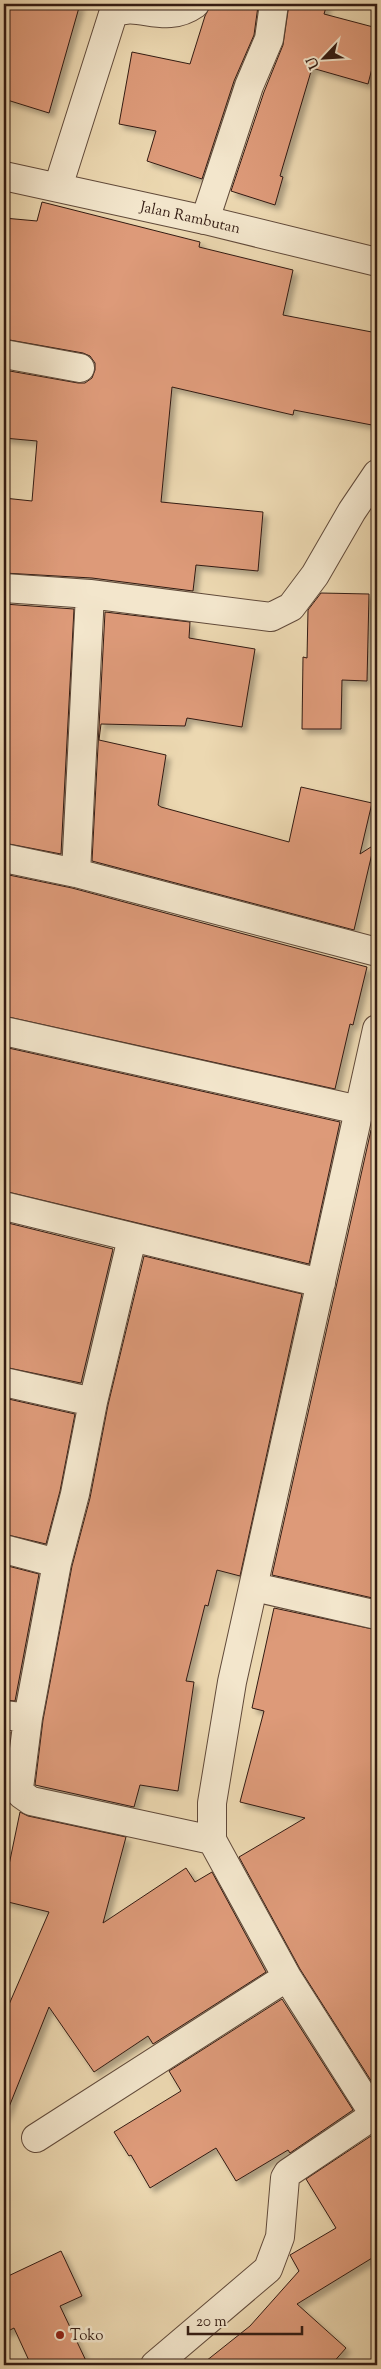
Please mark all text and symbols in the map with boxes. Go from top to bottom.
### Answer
north arrow [298,32,348,82]
text: U [302,53,326,72]
street label: Jalan Rambutan [137,197,243,240]
scale bar [188,2304,302,2336]
text: 20 m [196,2312,227,2333]
place label: Toko [70,2326,103,2347]
marker: Toko [54,2329,66,2341]

